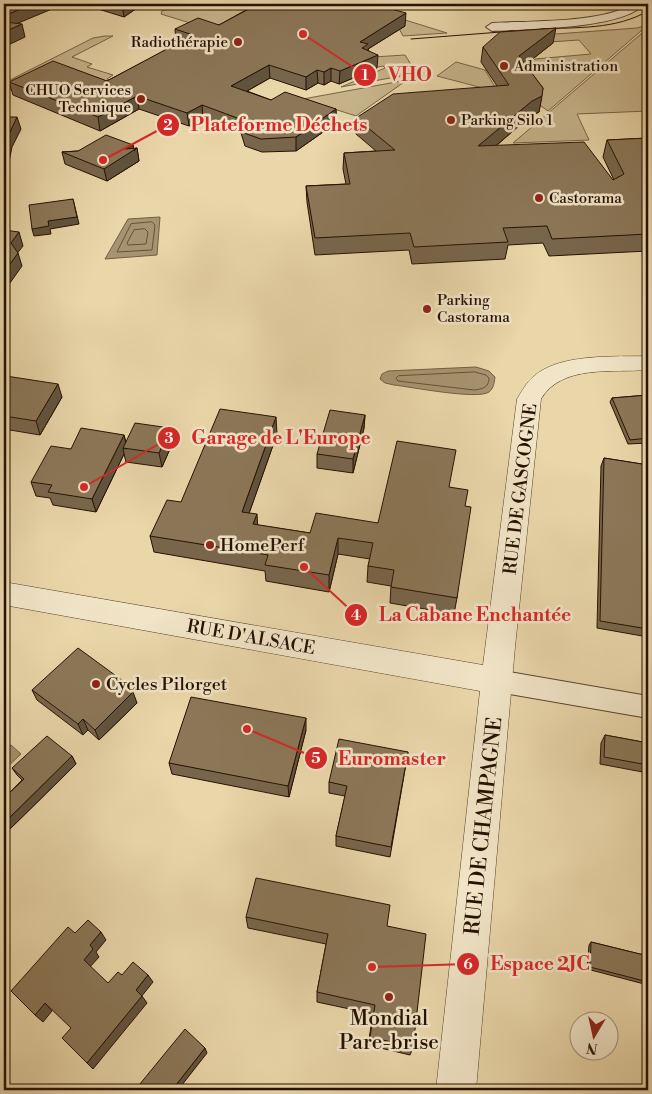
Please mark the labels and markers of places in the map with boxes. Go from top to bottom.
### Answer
place label: Radiothérapie [131,33,228,52]
marker: Radiothérapie [232,36,244,48]
place label: Administration [513,57,618,76]
callout: VHO [353,58,442,92]
marker: Administration [498,60,510,72]
place label: CHUO Services Technique [25,81,131,117]
marker: CHUO Services Technique [135,93,147,105]
callout: Plateforme Déchets [155,108,377,142]
place label: Parking Silo 1 [461,111,553,130]
marker: Parking Silo 1 [445,114,457,126]
place label: Castorama [549,189,622,208]
marker: Castorama [533,192,545,204]
place label: Parking Castorama [437,291,510,327]
marker: Parking Castorama [421,303,433,315]
callout: Garage de L'Europe [156,421,381,455]
place label: HomePerf [220,534,306,557]
marker: HomePerf [204,539,216,551]
callout: La Cabane Enchantée [343,598,581,632]
place label: Cycles Pilorget [106,673,228,696]
marker: Cycles Pilorget [90,678,102,690]
callout: Euromaster [303,741,456,775]
callout: Espace 2JC [456,947,600,981]
marker: Mondial Pare-brise [383,991,395,1003]
place label: Mondial Pare-brise [339,1006,439,1056]

